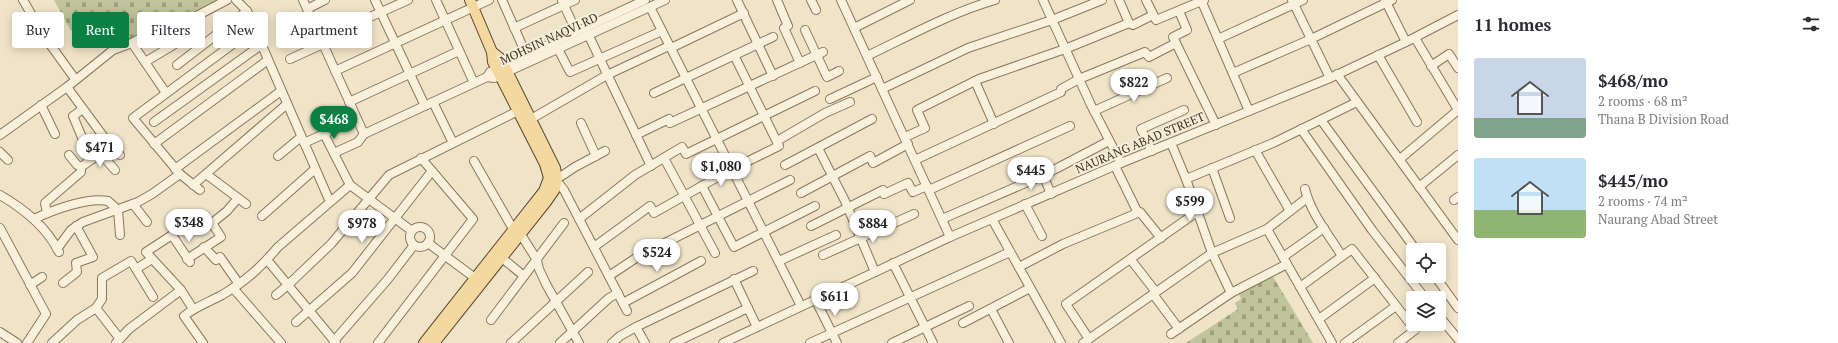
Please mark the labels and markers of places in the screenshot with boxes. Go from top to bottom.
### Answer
pin: $822 [1110,69,1158,103]
pin: $468 [310,106,358,140]
pin: $471 [76,134,124,168]
pin: $1,080 [688,153,754,187]
pin: $445 [1007,157,1055,191]
pin: $599 [1166,188,1214,222]
pin: $348 [165,209,213,243]
pin: $978 [338,210,386,244]
pin: $884 [849,210,897,244]
pin: $524 [633,239,681,273]
pin: $611 [811,283,859,317]

